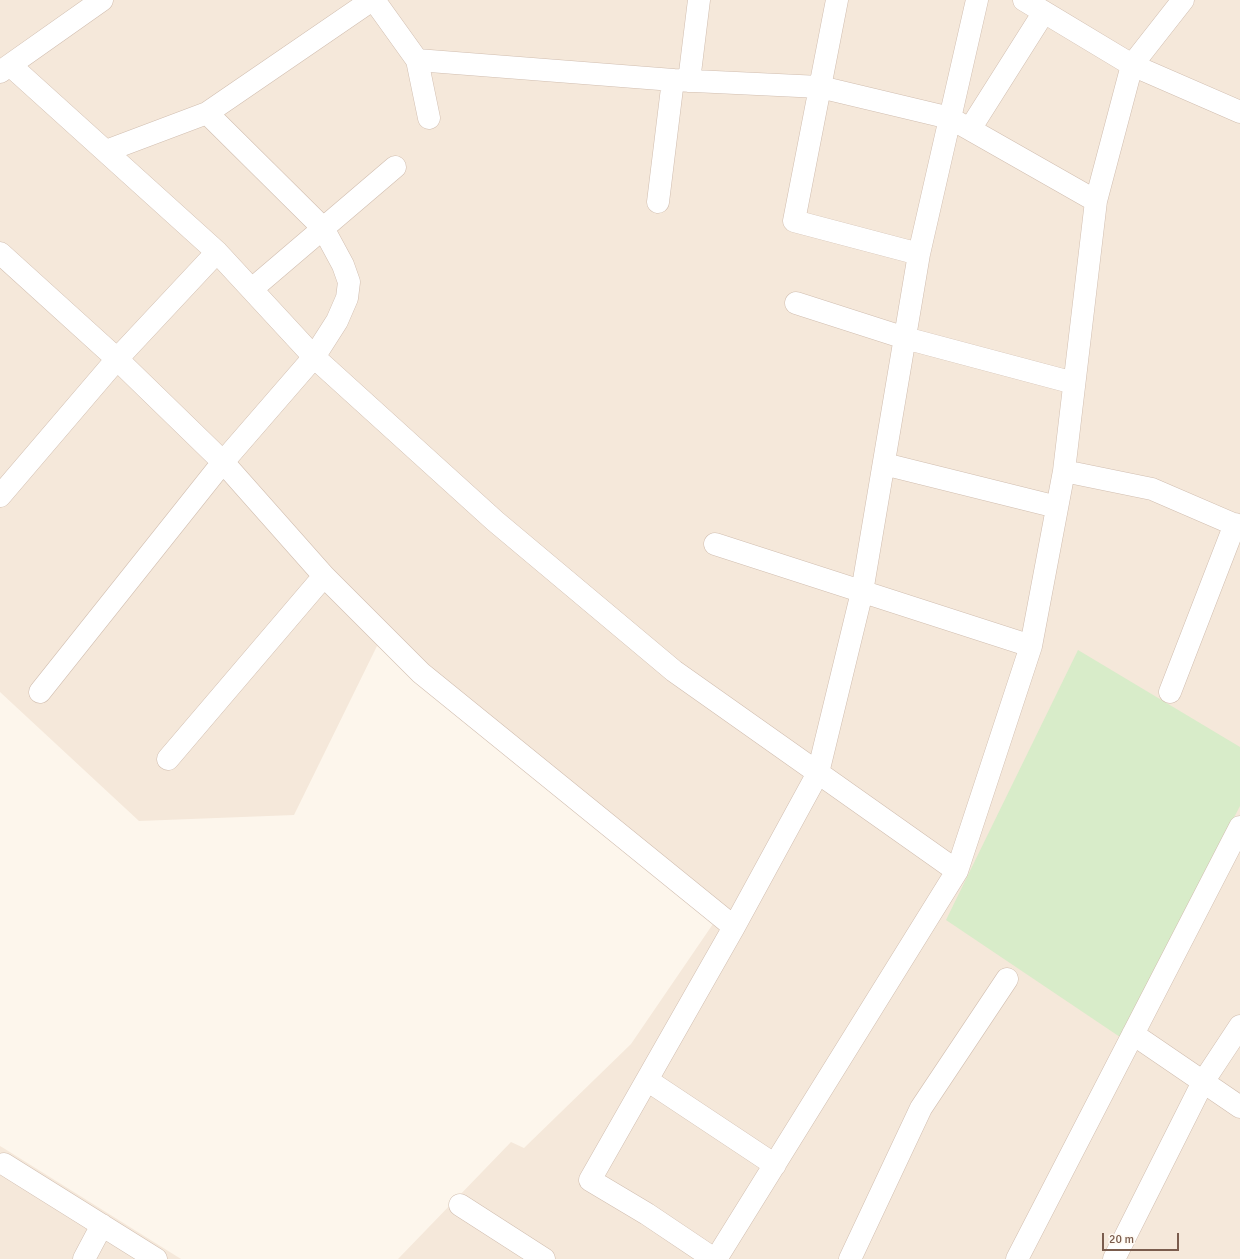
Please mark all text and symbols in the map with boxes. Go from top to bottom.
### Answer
scale bar [1104,1225,1181,1251]
text: 20 m [1109,1232,1134,1247]

